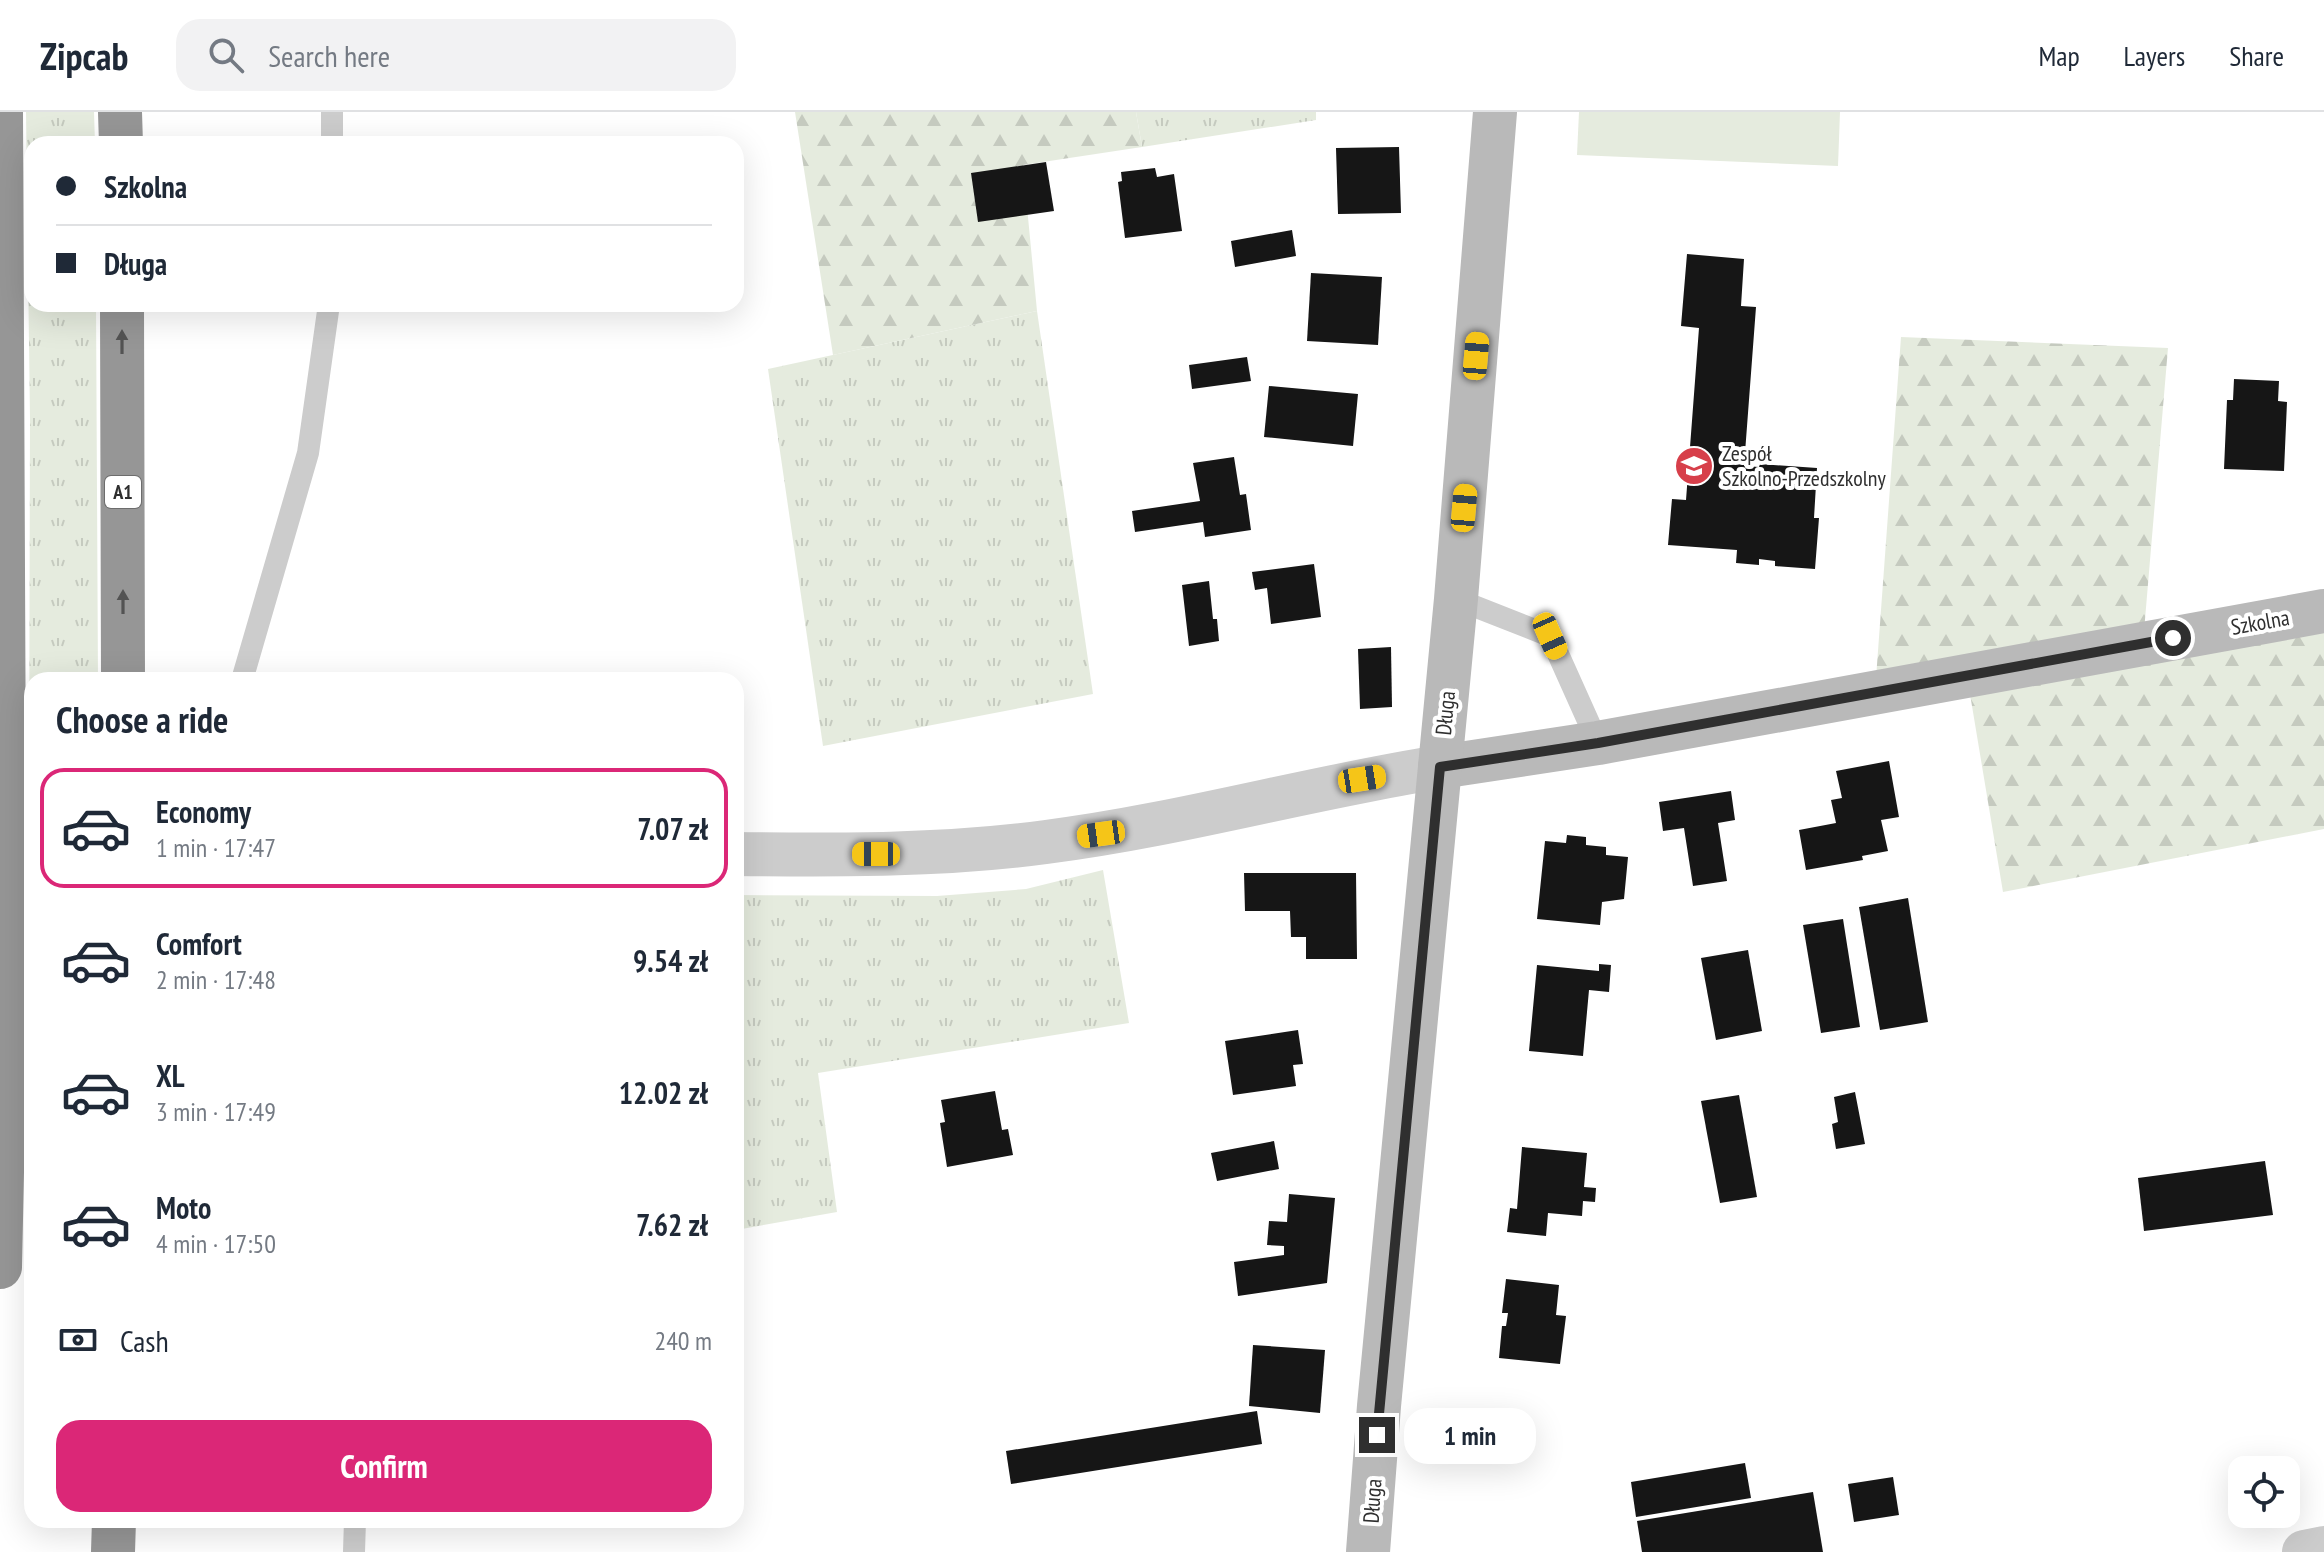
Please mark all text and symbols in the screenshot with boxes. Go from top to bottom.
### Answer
search box [176,19,736,91]
text: Zipcab [40,31,128,80]
icon: search [204,33,248,77]
text: Search here [268,36,390,75]
text: Map [2038,37,2080,74]
text: Layers [2124,37,2185,74]
text: Share [2229,37,2284,74]
text: Szkolna [104,167,187,206]
text: Długa [104,244,167,283]
one-way arrow [116,329,129,354]
car [1462,331,1490,381]
place label: Zespół Szkolno-Przedszkolny [1722,439,1886,492]
school or university icon: Zespół Szkolno-Przedszkolny [1673,445,1715,487]
road number: A1 [105,476,141,508]
car [1450,483,1478,533]
one-way arrow [117,589,129,614]
street label: Szkolna [2229,603,2291,641]
car [1529,609,1571,663]
route start [2155,620,2191,656]
street label: Długa [1429,689,1461,737]
text: Choose a ride [56,696,228,743]
car [1336,763,1388,795]
icon: car [60,792,132,864]
text: Economy [156,792,251,831]
text: 7.07 zł [637,809,708,848]
car [1076,819,1126,849]
text: 1 min · 17:47 [156,831,276,864]
car [852,842,900,866]
icon: car [60,924,132,996]
text: Comfort [156,924,242,963]
text: 9.54 zł [633,941,708,980]
text: 2 min · 17:48 [156,963,276,996]
icon: car [60,1056,132,1128]
text: XL [156,1056,185,1095]
text: 12.02 zł [619,1073,708,1112]
text: 3 min · 17:49 [156,1095,276,1128]
icon: car [60,1188,132,1260]
text: Moto [156,1188,211,1227]
text: 7.62 zł [636,1205,708,1244]
text: 4 min · 17:50 [156,1227,276,1260]
icon: cash [56,1318,100,1362]
text: Cash [120,1321,169,1360]
text: 240 m [654,1324,712,1357]
callout: 1 min [1405,1407,1537,1463]
route end [1359,1417,1395,1453]
text: 1 min [1444,1419,1496,1452]
button: Confirm [56,1420,712,1512]
map controls [2228,1456,2300,1528]
button: locate [2228,1456,2300,1528]
street label: Długa [1356,1478,1388,1524]

